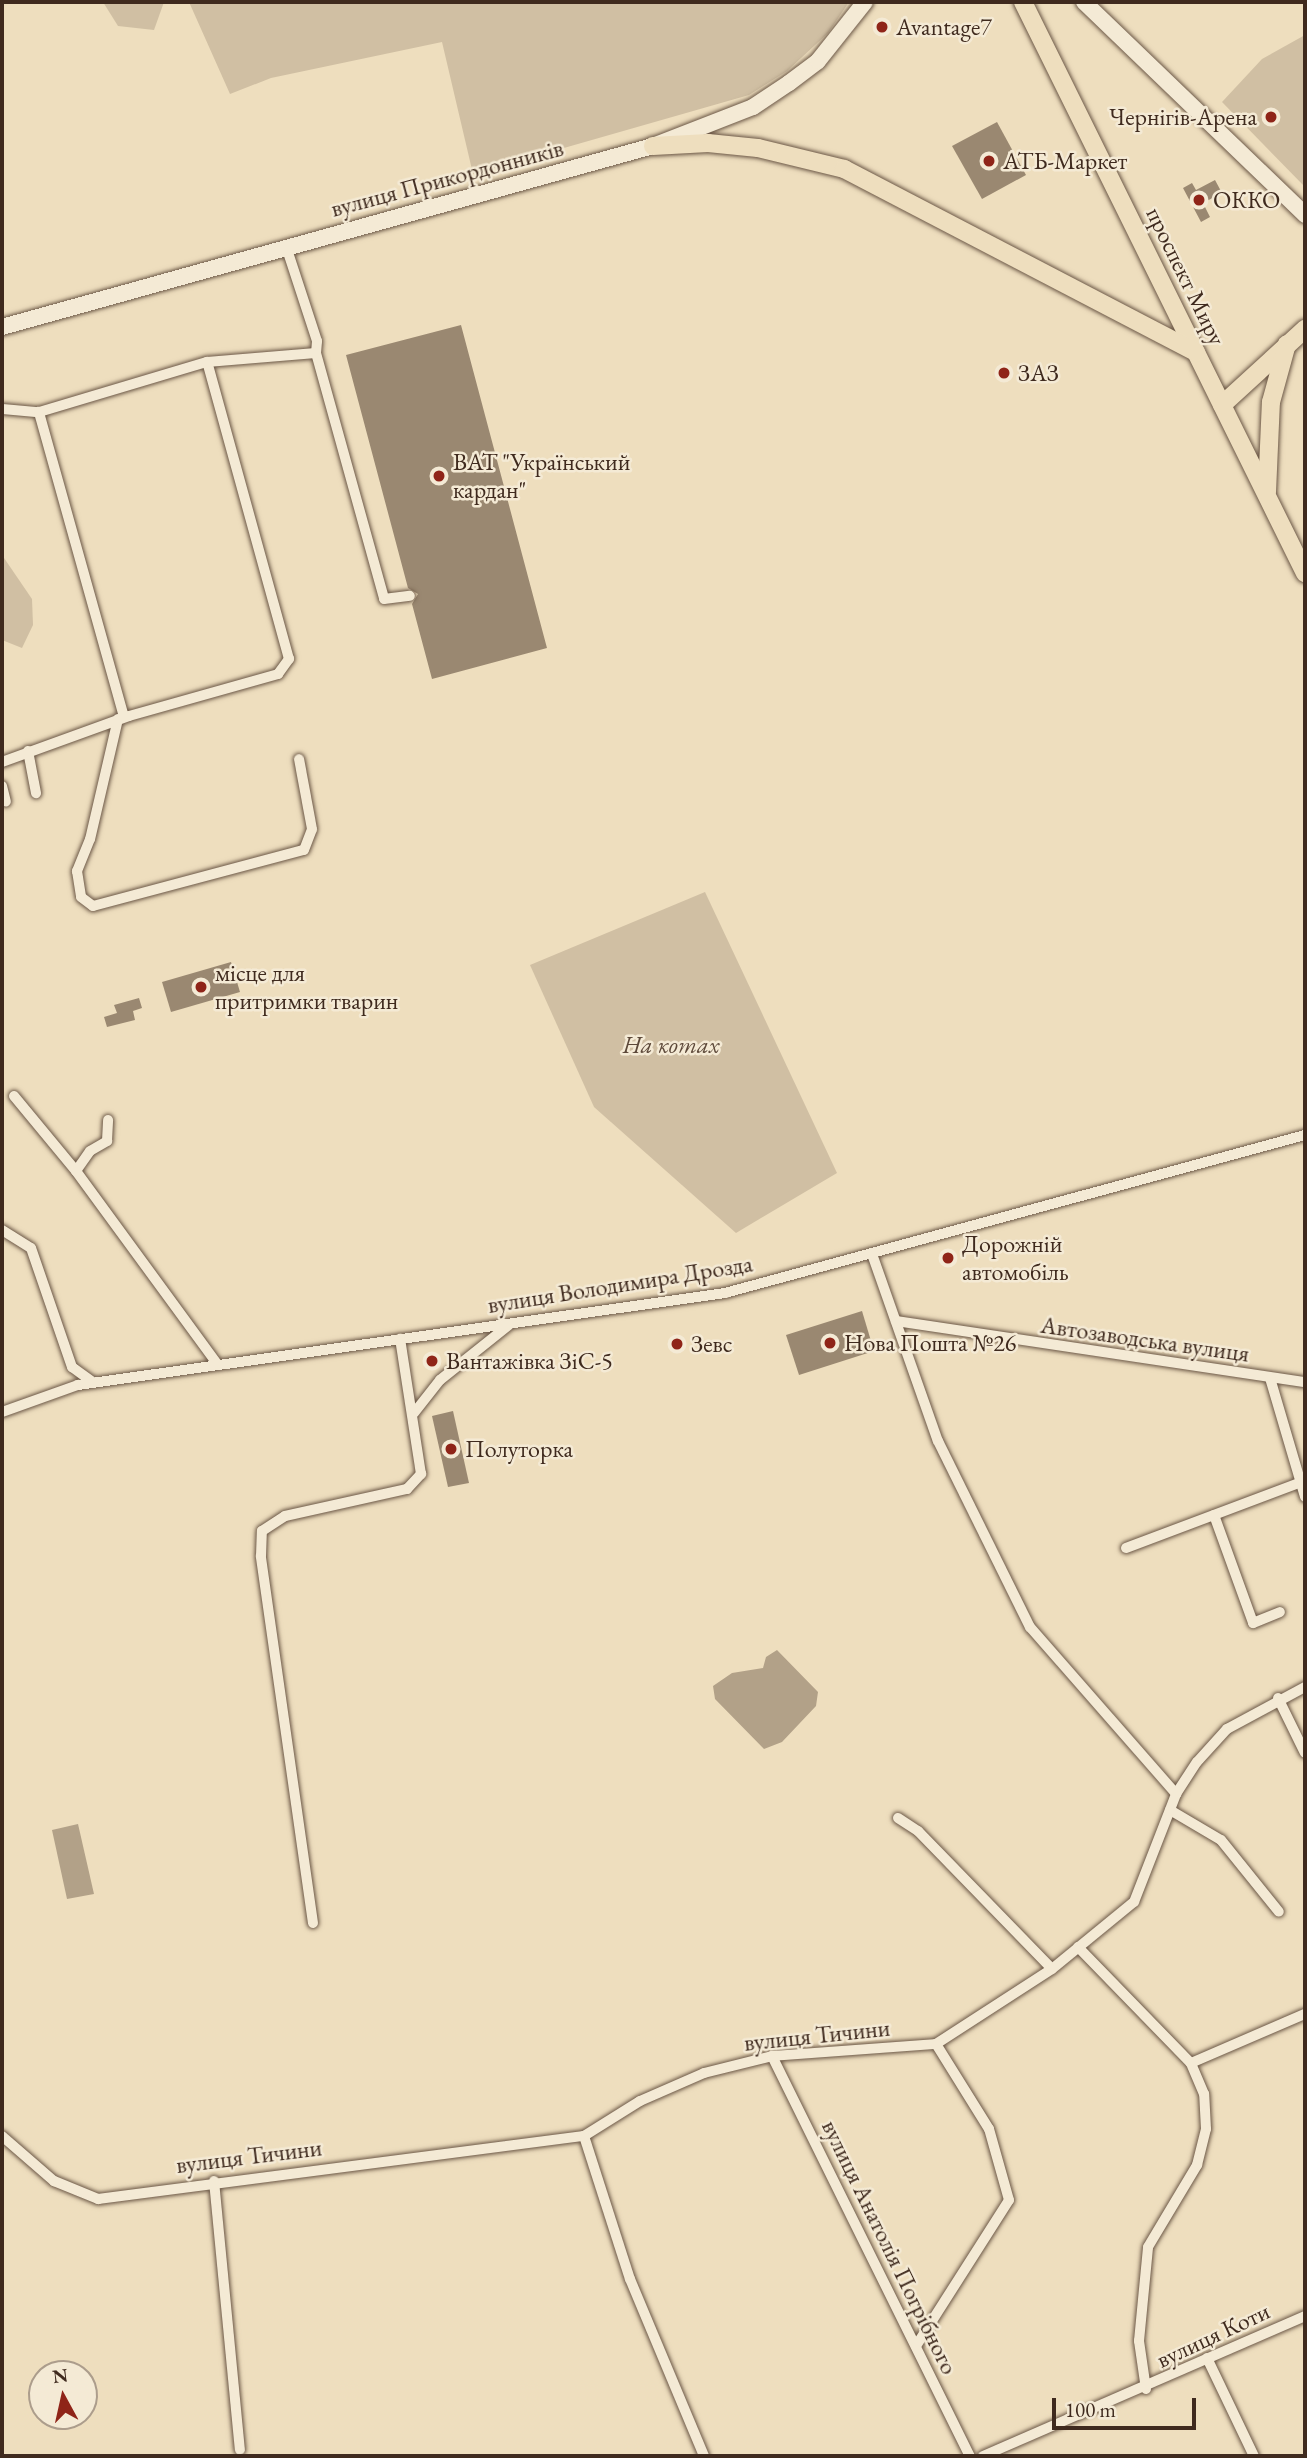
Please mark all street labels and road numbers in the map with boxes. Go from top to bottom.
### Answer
street label: вулиця Прикордонників [328,133,566,223]
street label: проспект Миру [1140,202,1232,350]
street label: вулиця Володимира Дрозда [485,1249,755,1319]
street label: Автозаводська вулиця [1039,1310,1251,1368]
street label: вулиця Тичини [743,2013,891,2057]
street label: вулиця Анатолія Погрібного [816,2115,964,2379]
street label: вулиця Тичини [174,2133,324,2179]
street label: вулиця Коти [1152,2296,1274,2374]

